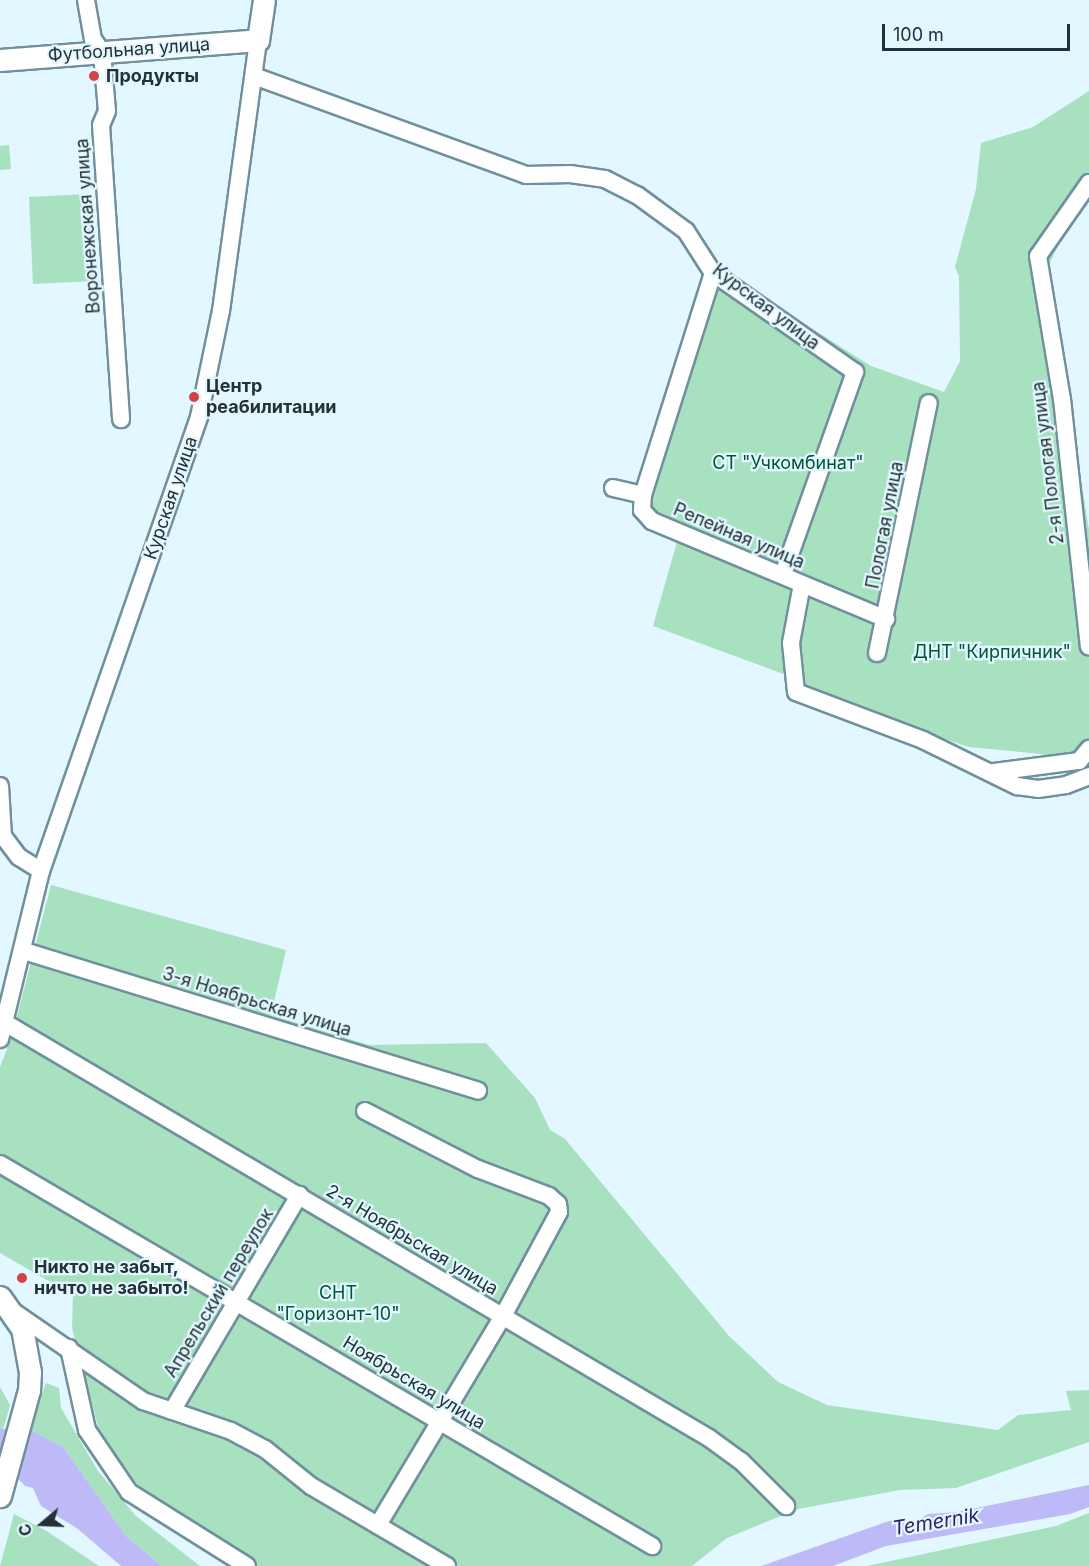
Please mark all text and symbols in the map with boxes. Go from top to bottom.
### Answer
scale bar [885,12,1072,50]
text: 100 m [893,24,944,45]
street label: Футбольная улица [47,34,211,66]
place label: Продукты [106,65,199,87]
marker: Продукты [87,69,101,83]
street label: Воронежская улица [71,138,105,314]
street label: Курская улица [708,260,824,354]
place label: Центр реабилитации [206,376,337,418]
street label: 2-я Пологая улица [1027,380,1069,546]
marker: Центр реабилитации [187,390,201,404]
street label: Курская улица [140,434,202,562]
park label: СТ "Учкомбинат" [712,452,864,474]
street label: Пологая улица [862,459,908,591]
street label: Репейная улица [670,499,808,573]
park label: ДНТ "Кирпичник" [913,641,1071,663]
street label: 3-я Ноябрьская улица [160,963,354,1041]
street label: 2-я Ноябрьская улица [322,1180,502,1300]
street label: Апрельский переулок [160,1204,278,1382]
place label: Никто не забыт, ничто не забыто! [34,1257,189,1300]
marker: Никто не забыт, ничто не забыто! [15,1271,29,1285]
park label: СНТ "Горизонт-10" [276,1283,400,1326]
street label: Ноябрьская улица [339,1332,489,1434]
north arrow [12,1494,72,1554]
water label: Temernik [891,1503,981,1541]
text: С [14,1521,36,1539]

